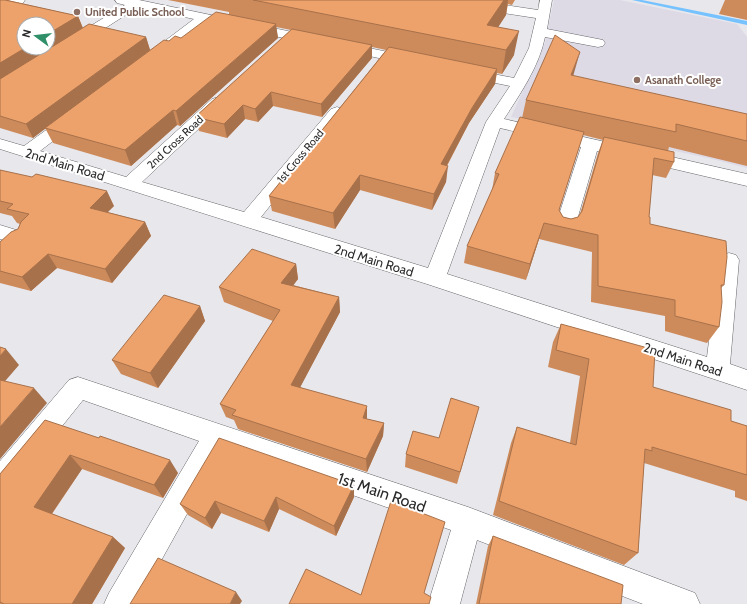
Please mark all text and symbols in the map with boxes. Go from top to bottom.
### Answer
place label: United Public School [85,5,184,19]
marker: United Public School [72,7,82,17]
north arrow [16,16,56,56]
text: N [19,28,34,39]
place label: Asanath College [645,73,722,87]
marker: Asanath College [632,75,642,85]
street label: 2nd Cross Road [144,112,206,172]
street label: 1st Cross Road [273,126,327,186]
street label: 2nd Main Road [23,144,107,184]
street label: 2nd Main Road [332,240,416,280]
street label: 2nd Main Road [641,339,725,379]
street label: 1st Main Road [335,469,428,516]

